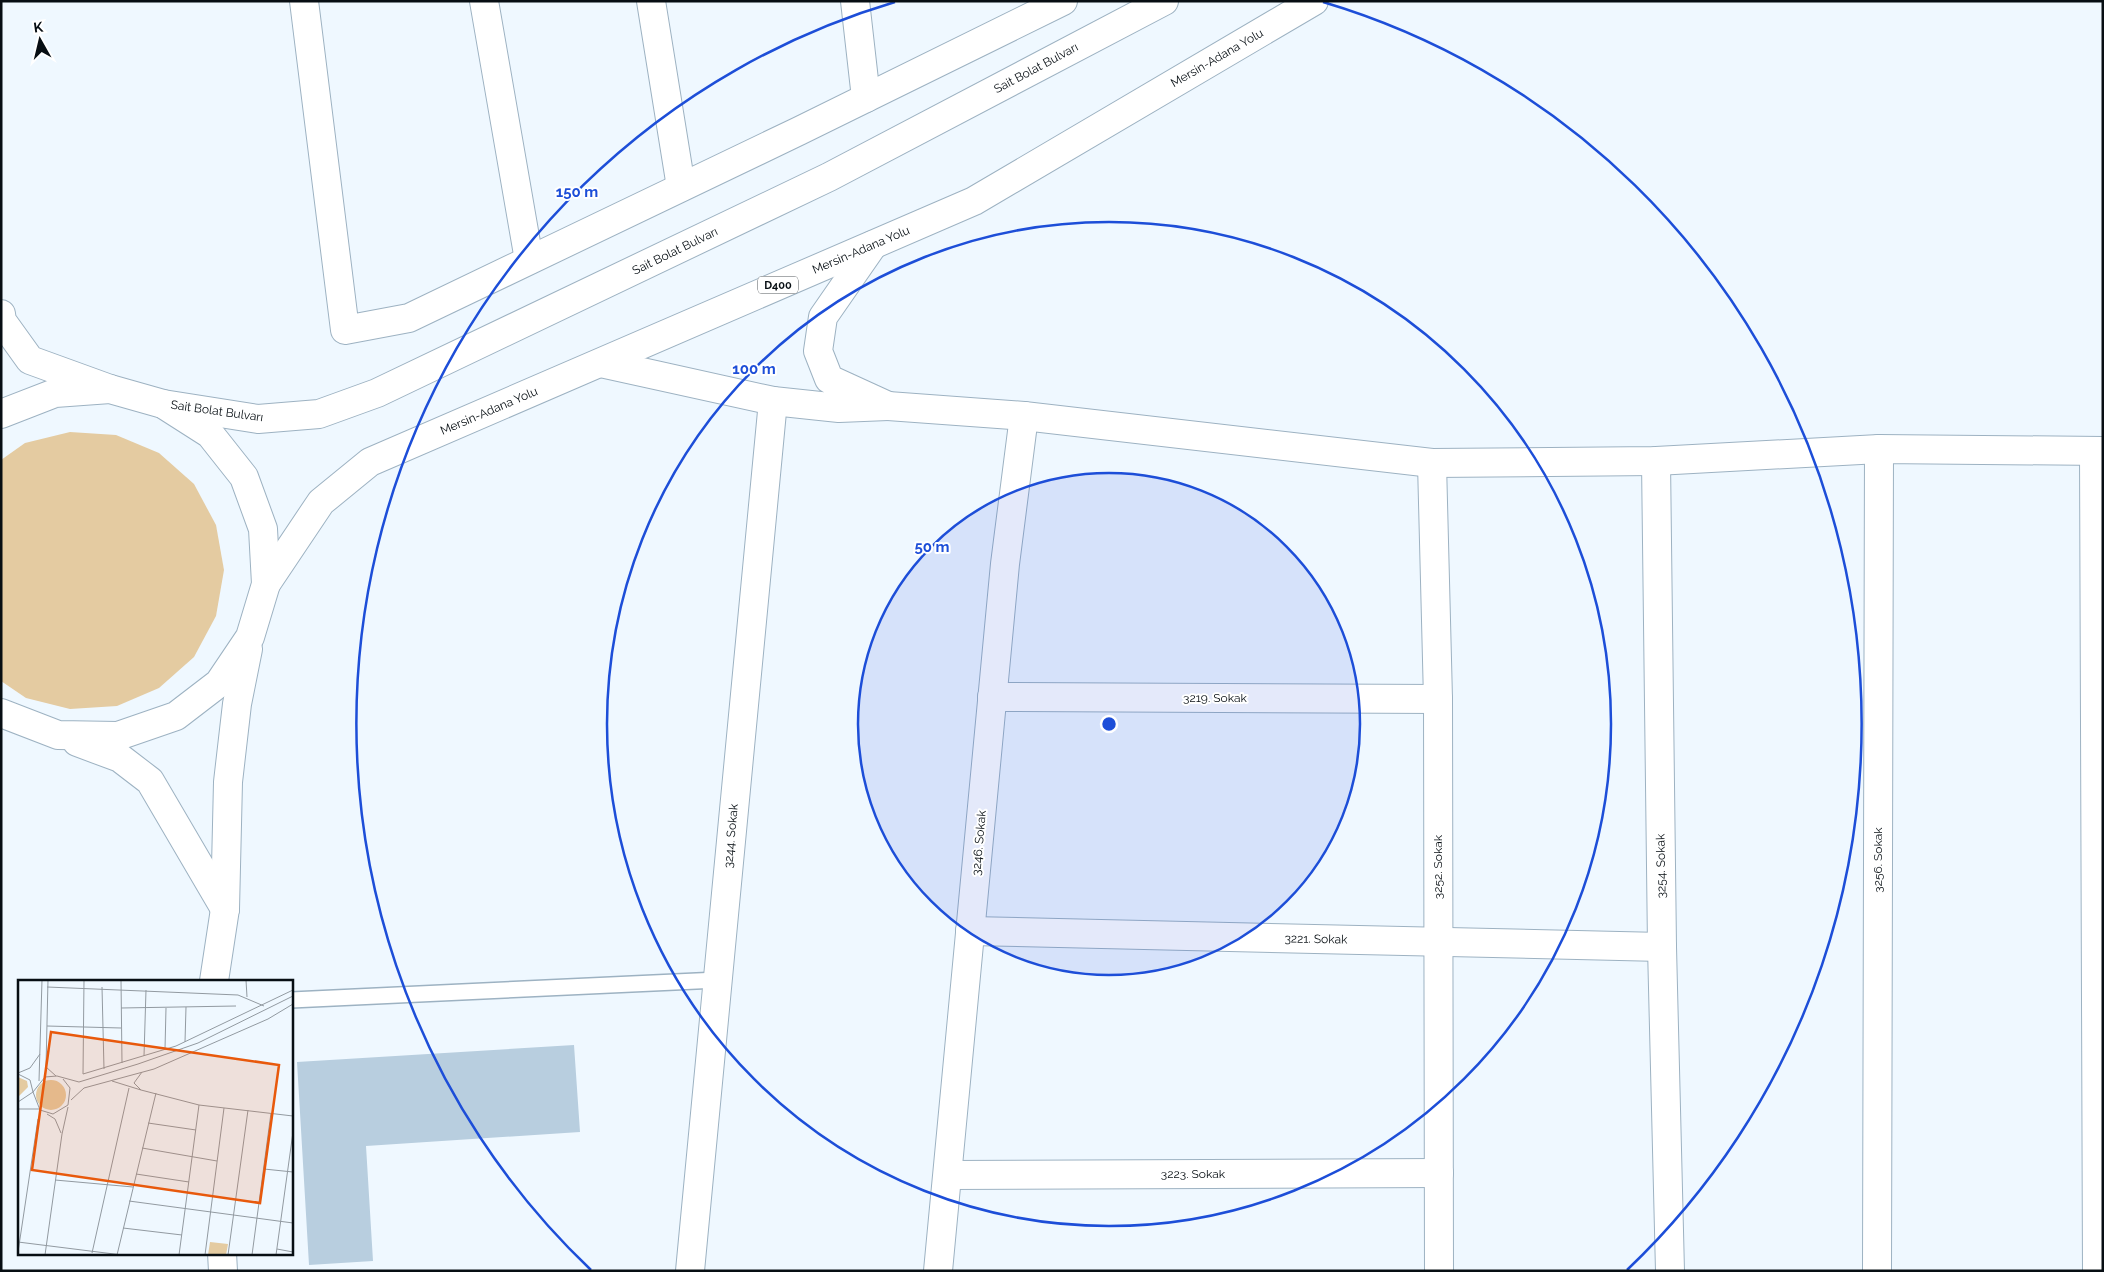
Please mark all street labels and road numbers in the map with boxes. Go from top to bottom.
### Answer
street label: Mersin-Adana Yolu [1168,26,1266,90]
street label: Sait Bolat Bulvarı [992,40,1080,96]
street label: Mersin-Adana Yolu [810,223,912,277]
street label: Sait Bolat Bulvarı [630,224,720,278]
road number: D400 [758,276,798,294]
street label: Mersin-Adana Yolu [438,384,540,438]
street label: Sait Bolat Bulvarı [170,398,264,424]
street label: 3219. Sokak [1183,691,1248,705]
street label: 3244. Sokak [721,803,741,869]
street label: 3246. Sokak [969,809,989,876]
street label: 3256. Sokak [1871,827,1885,893]
street label: 3254. Sokak [1653,833,1669,898]
street label: 3252. Sokak [1431,834,1445,899]
street label: 3221. Sokak [1284,931,1348,947]
street label: 3223. Sokak [1161,1167,1226,1181]

